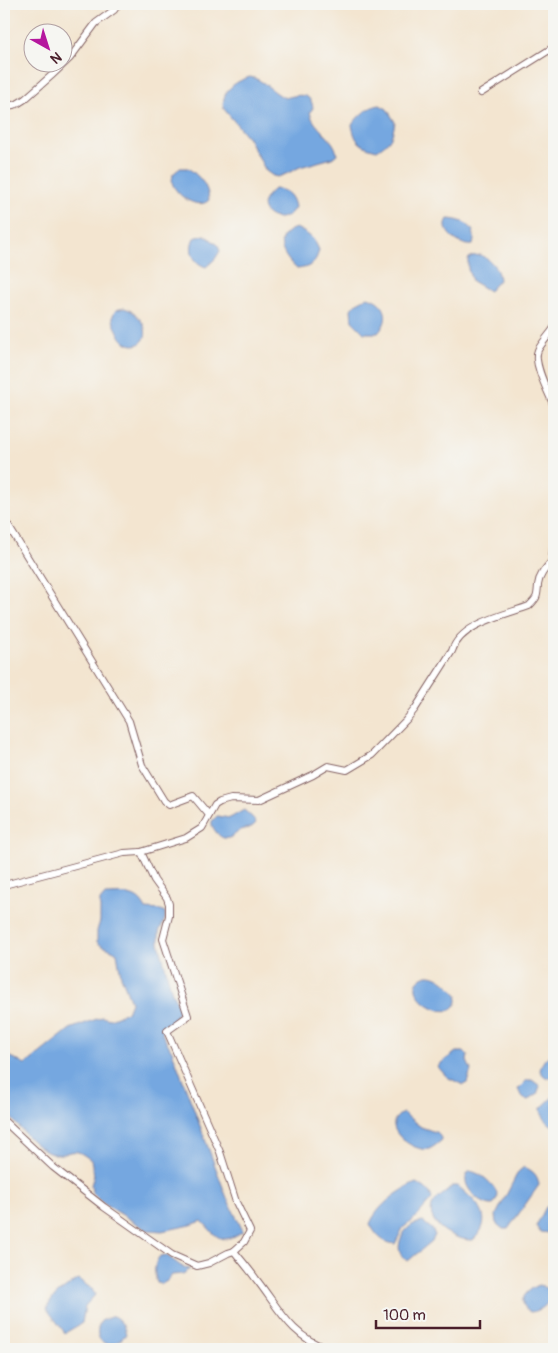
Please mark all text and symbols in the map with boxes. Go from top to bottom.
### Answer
north arrow [22,22,72,72]
text: N [47,48,65,67]
scale bar [376,1298,479,1330]
text: 100 m [383,1306,426,1325]

